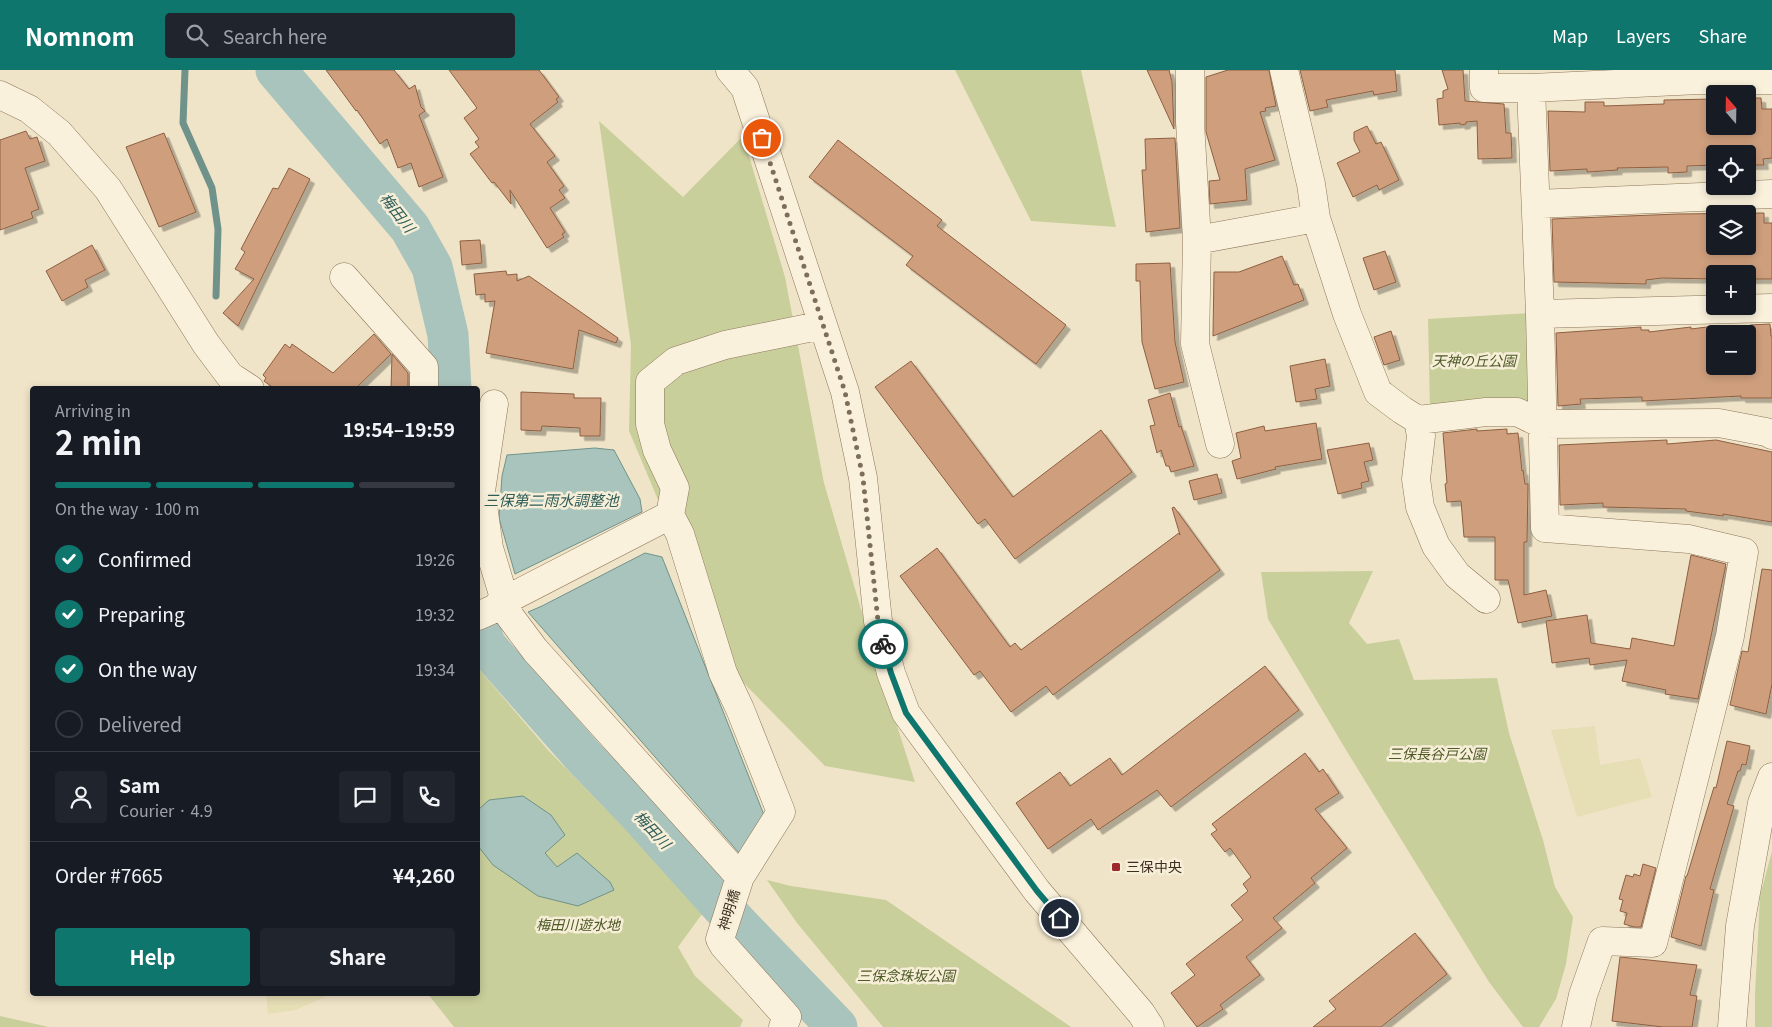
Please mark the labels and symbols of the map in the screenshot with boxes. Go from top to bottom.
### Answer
north arrow [1706,85,1756,135]
pin [741,117,783,159]
water label: 梅田川 [376,188,422,238]
park label: 天神の丘公園 [1432,350,1518,370]
water label: 三保第二雨水調整池 [483,489,620,510]
courier [858,619,908,669]
park label: 三保長谷戸公園 [1388,743,1488,763]
water label: 梅田川 [630,805,677,854]
place label: 三保中央 [1126,856,1182,876]
marker: 三保中央 [1110,861,1122,873]
street label: 神明橋 [712,887,744,933]
pin [1039,897,1081,939]
park label: 梅田川遊水地 [536,914,622,934]
park label: 三保念珠坂公園 [857,965,957,985]

